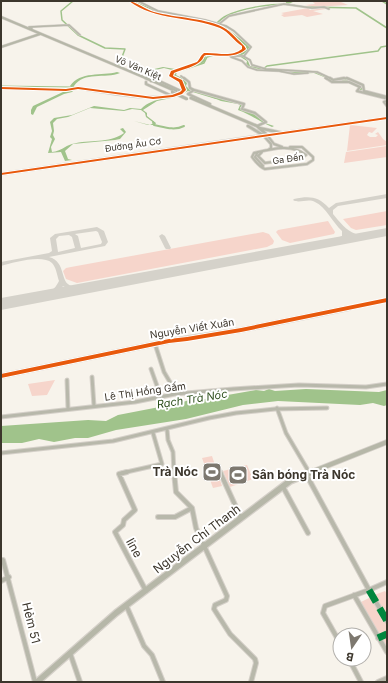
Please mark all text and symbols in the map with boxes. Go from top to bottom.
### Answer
street label: Võ Văn Kiệt [114,53,163,82]
street label: Đường Âu Cơ [104,135,162,154]
street label: Ga Đến [272,151,304,166]
street label: Nguyễn Viết Xuân [149,314,235,341]
street label: Lê Thị Hồng Gấm [104,379,187,404]
water label: Rạch Trà Nóc [156,387,228,411]
sports icon: Trà Nóc [201,461,223,483]
place label: Trà Nóc [153,464,198,479]
sports icon: Sân bóng Trà Nóc [227,464,249,486]
place label: Sân bóng Trà Nóc [252,467,355,482]
street label: Nguyễn Chí Thanh [150,501,243,576]
street label: line [123,535,146,560]
street label: Hẻm 51 [19,601,44,645]
north arrow [332,627,372,667]
text: B [345,649,355,664]

